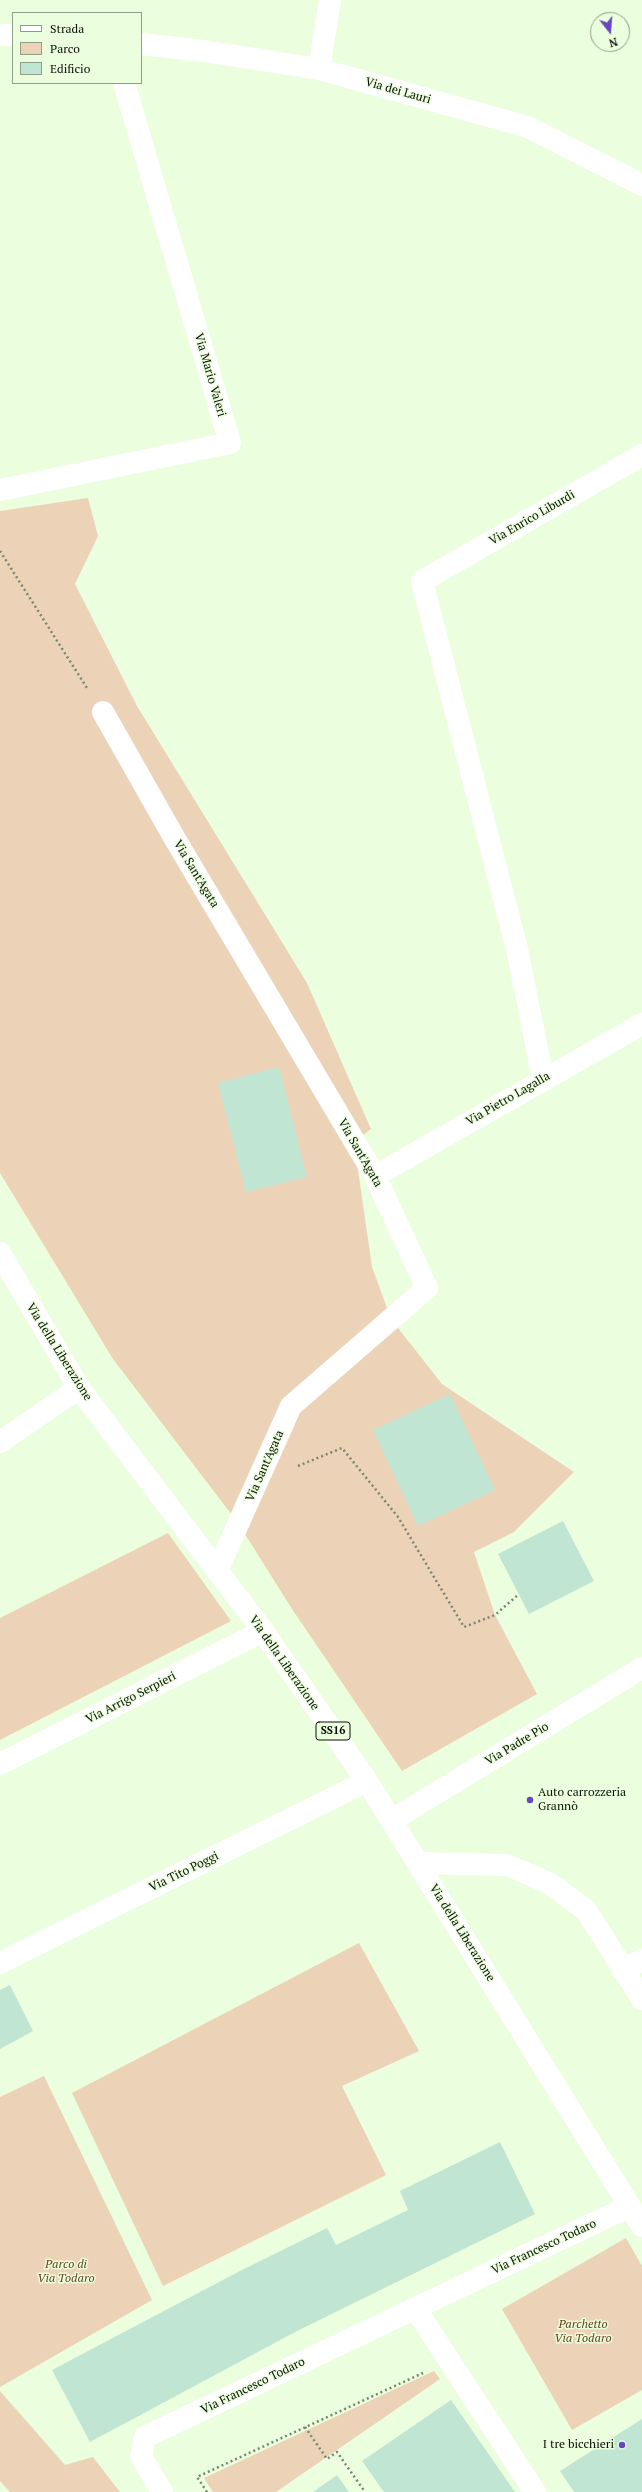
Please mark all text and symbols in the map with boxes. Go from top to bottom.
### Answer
legend [12,12,142,84]
north arrow [590,12,630,52]
text: Strada [50,21,84,36]
text: N [607,35,619,50]
text: Parco [50,41,80,56]
text: Edificio [50,61,90,76]
street label: Via dei Lauri [363,75,433,107]
street label: Via Mario Valeri [191,332,229,418]
street label: Via Enrico Liburdi [487,488,577,548]
street label: Via Sant'Agata [170,838,222,910]
street label: Via Pietro Lagalla [463,1069,553,1129]
street label: Via Sant'Agata [335,1116,385,1190]
street label: Via della Liberazione [23,1301,95,1403]
street label: Via Sant'Agata [243,1428,287,1504]
street label: Via della Liberazione [246,1613,322,1713]
street label: Via Arrigo Serpieri [83,1669,179,1727]
street label: Via Padre Pio [483,1719,551,1769]
road number: SS16 [316,1722,350,1740]
place label: Auto carrozzeria Grannò [538,1786,626,1814]
marker: Auto carrozzeria Grannò [525,1795,535,1805]
street label: Via Tito Poggi [147,1849,221,1895]
street label: Via della Liberazione [426,1882,498,1984]
street label: Via Francesco Todaro [489,2216,599,2278]
park label: Parco di Via Todaro [37,2258,95,2286]
park label: Parchetto Via Todaro [554,2318,612,2346]
street label: Via Francesco Todaro [199,2355,307,2417]
place label: I tre bicchieri [543,2438,614,2452]
marker: I tre bicchieri [617,2440,627,2450]

